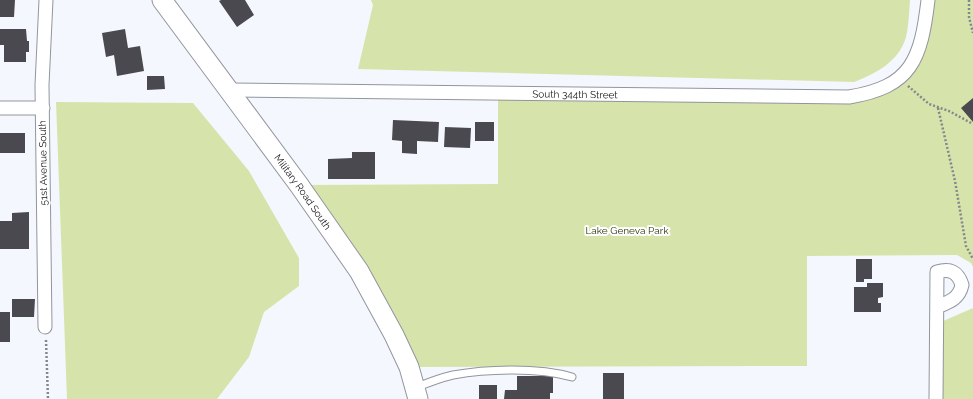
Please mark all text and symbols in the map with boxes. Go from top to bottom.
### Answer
street label: South 344th Street [532,88,618,100]
street label: 51st Avenue South [37,120,49,206]
street label: Military Road South [273,152,334,231]
park label: Lake Geneva Park [586,225,669,236]

